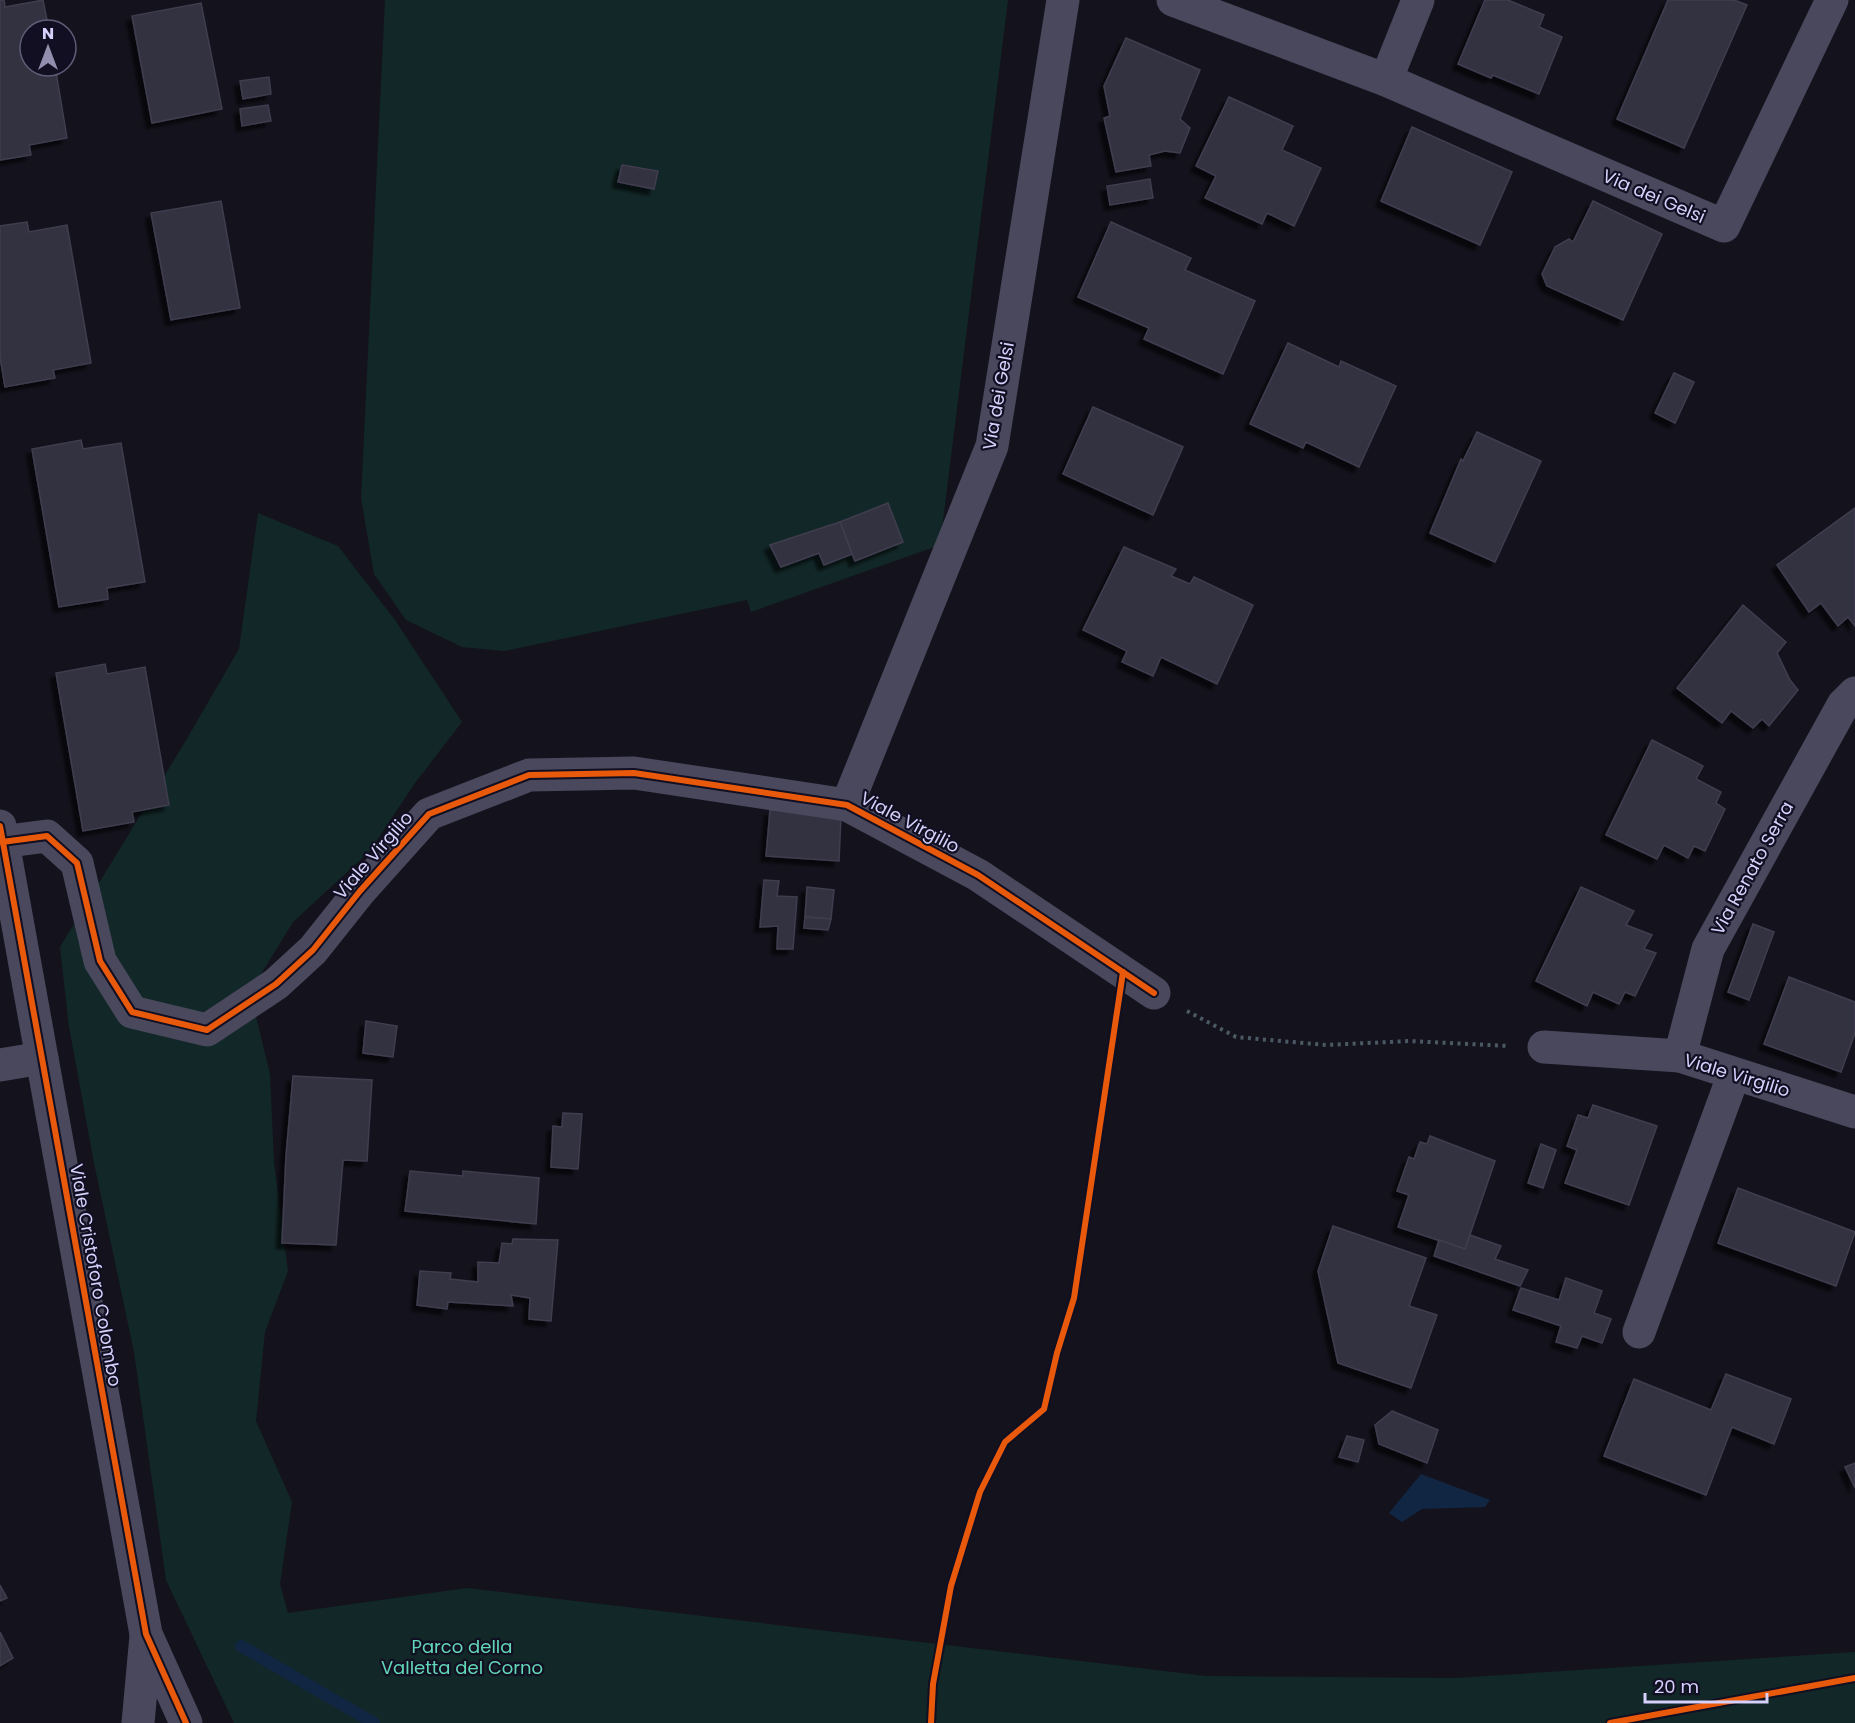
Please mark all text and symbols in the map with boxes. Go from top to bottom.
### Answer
north arrow [18,18,78,78]
text: N [42,22,54,45]
street label: Via dei Gelsi [1599,163,1709,229]
street label: Via dei Gelsi [976,340,1020,452]
street label: Viale Virgilio [856,785,964,859]
street label: Via Renato Serra [1705,797,1799,939]
street label: Viale Virgilio [328,805,418,905]
street label: Viale Virgilio [1681,1047,1793,1103]
street label: Viale Cristoforo Colombo [64,1162,128,1388]
park label: Parco della Valletta del Corno [381,1634,543,1680]
scale bar [1645,1666,1766,1704]
text: 20 m [1654,1674,1699,1699]

